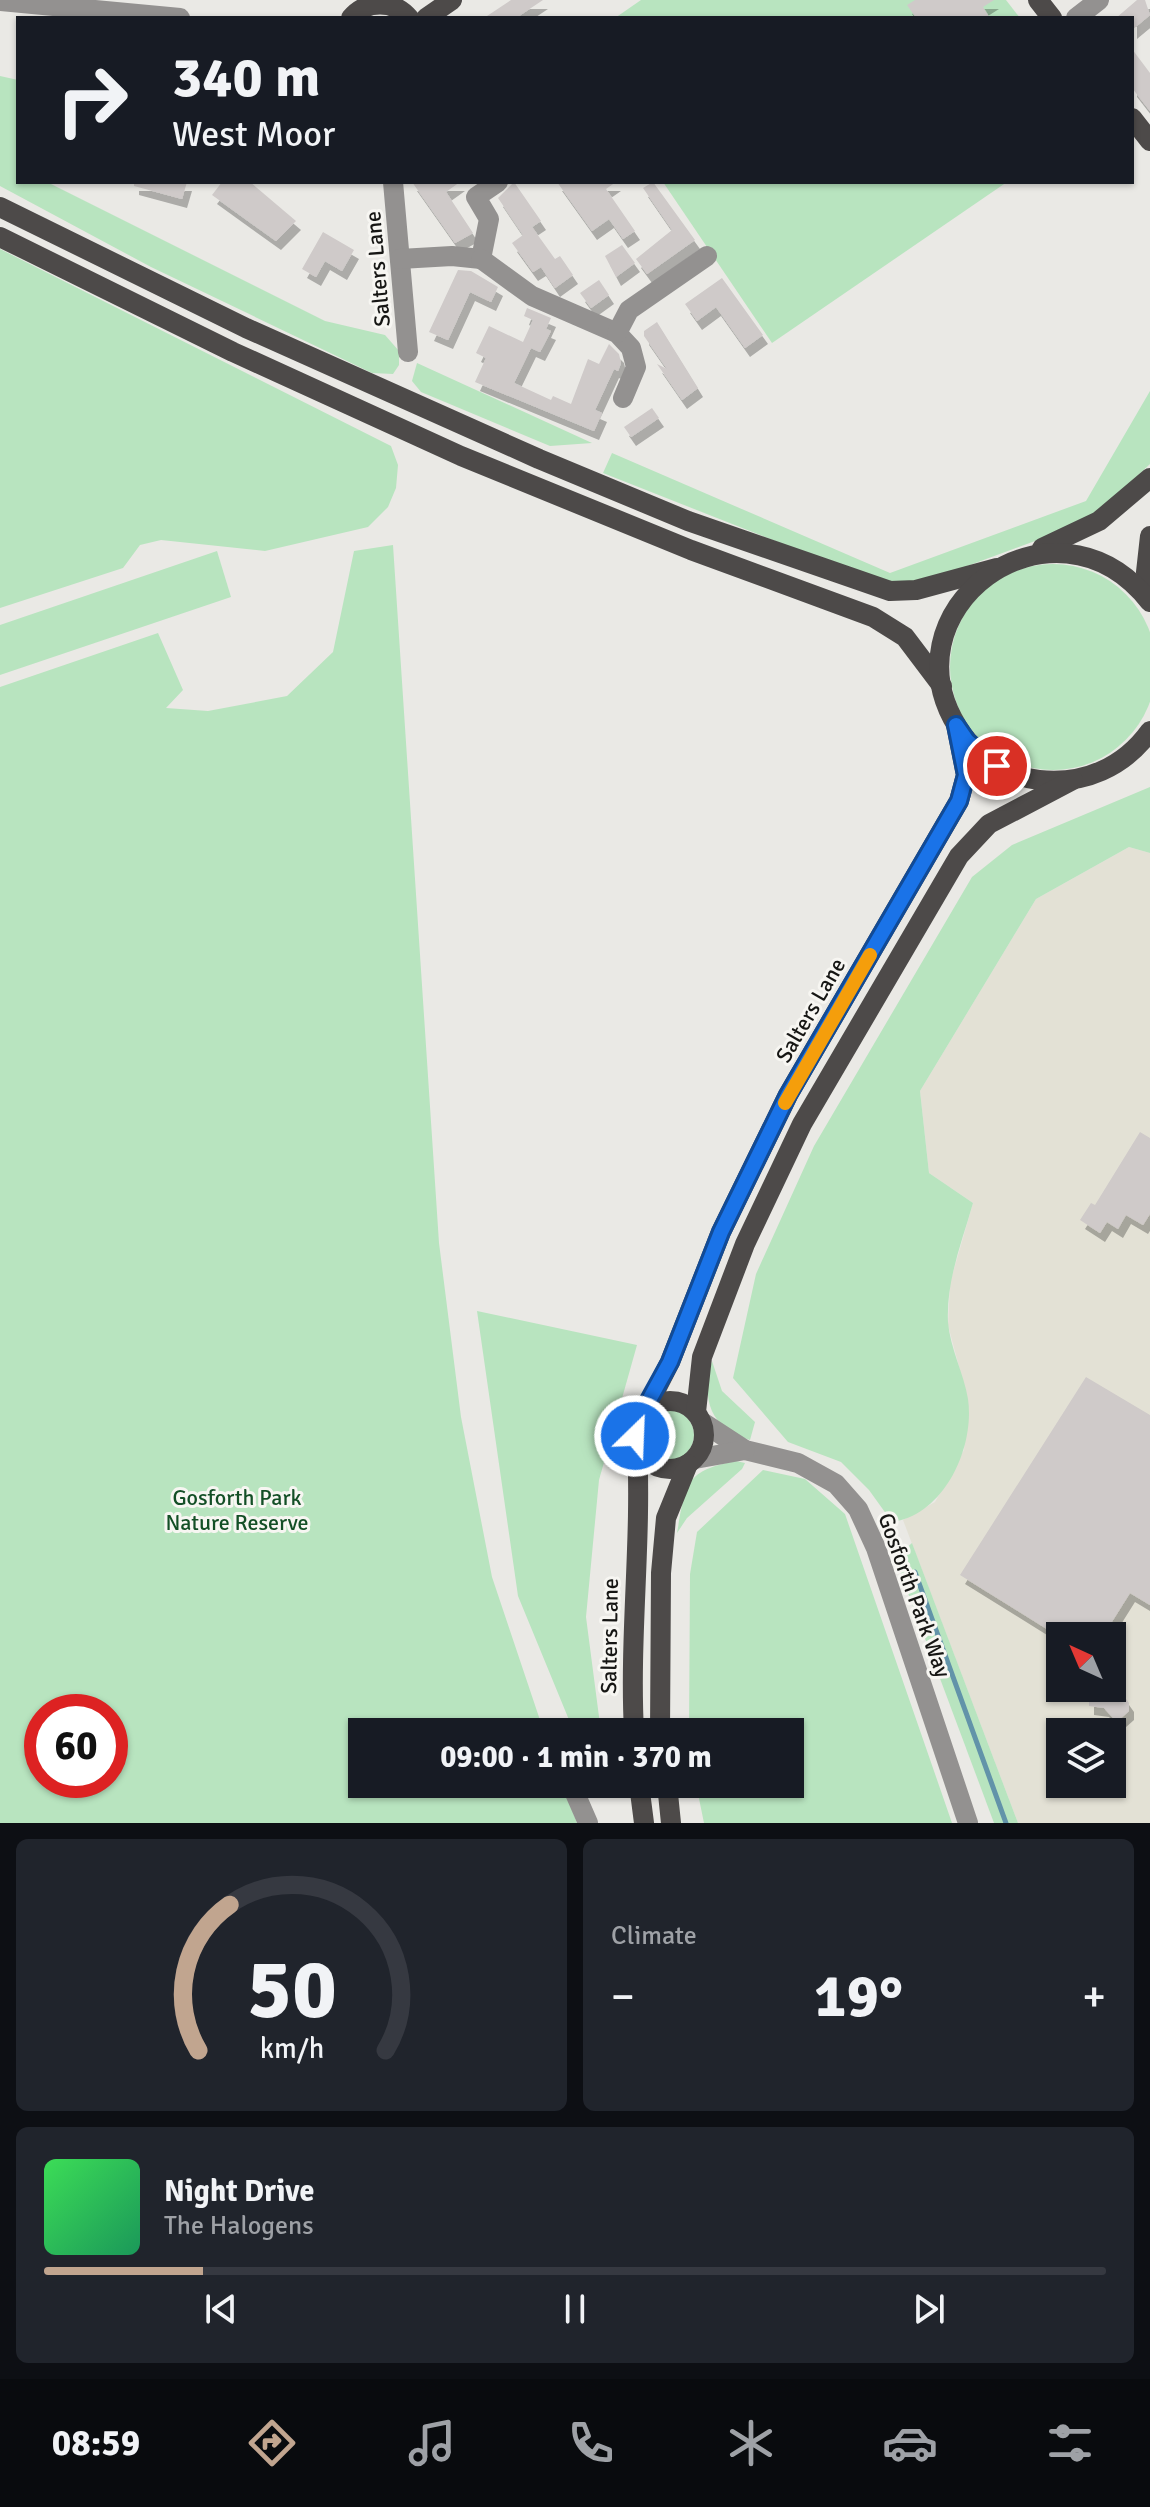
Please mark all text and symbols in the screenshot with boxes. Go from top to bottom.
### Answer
text: 340 m [172,43,320,112]
icon: right [40,48,144,152]
text: West Moor [172,112,335,157]
street label: Salters Lane [359,210,396,328]
pin [963,732,1031,800]
icon: arrive [975,744,1019,788]
street label: Salters Lane [770,953,851,1067]
position arrow [593,1394,677,1478]
park label: Gosforth Park Nature Reserve [165,1484,309,1536]
street label: Gosforth Park Way [872,1509,957,1682]
street label: Salters Lane [595,1578,624,1694]
north arrow [1046,1622,1126,1702]
map controls [1046,1622,1126,1798]
speed limit sign: 60 [24,1694,128,1798]
button: layers [1046,1718,1126,1798]
text: 09:00 · 1 min · 370 m [440,1739,712,1776]
text: Climate [611,1920,697,1952]
text: 50 [247,1939,336,2041]
text: 19° [814,1960,903,2034]
text: − [611,1970,635,2024]
text: + [1082,1970,1106,2024]
text: km/h [259,2031,324,2066]
text: Night Drive [164,2173,314,2210]
text: The Halogens [164,2210,314,2242]
icon: previous [199,2287,243,2331]
icon: pause [553,2287,597,2331]
icon: next [907,2287,951,2331]
icon: directions [244,2415,300,2471]
icon: music [404,2415,460,2471]
icon: phone [563,2415,619,2471]
icon: climate [723,2415,779,2471]
icon: car [882,2415,938,2471]
icon: filters [1042,2415,1098,2471]
text: 08:59 [52,2421,140,2466]

